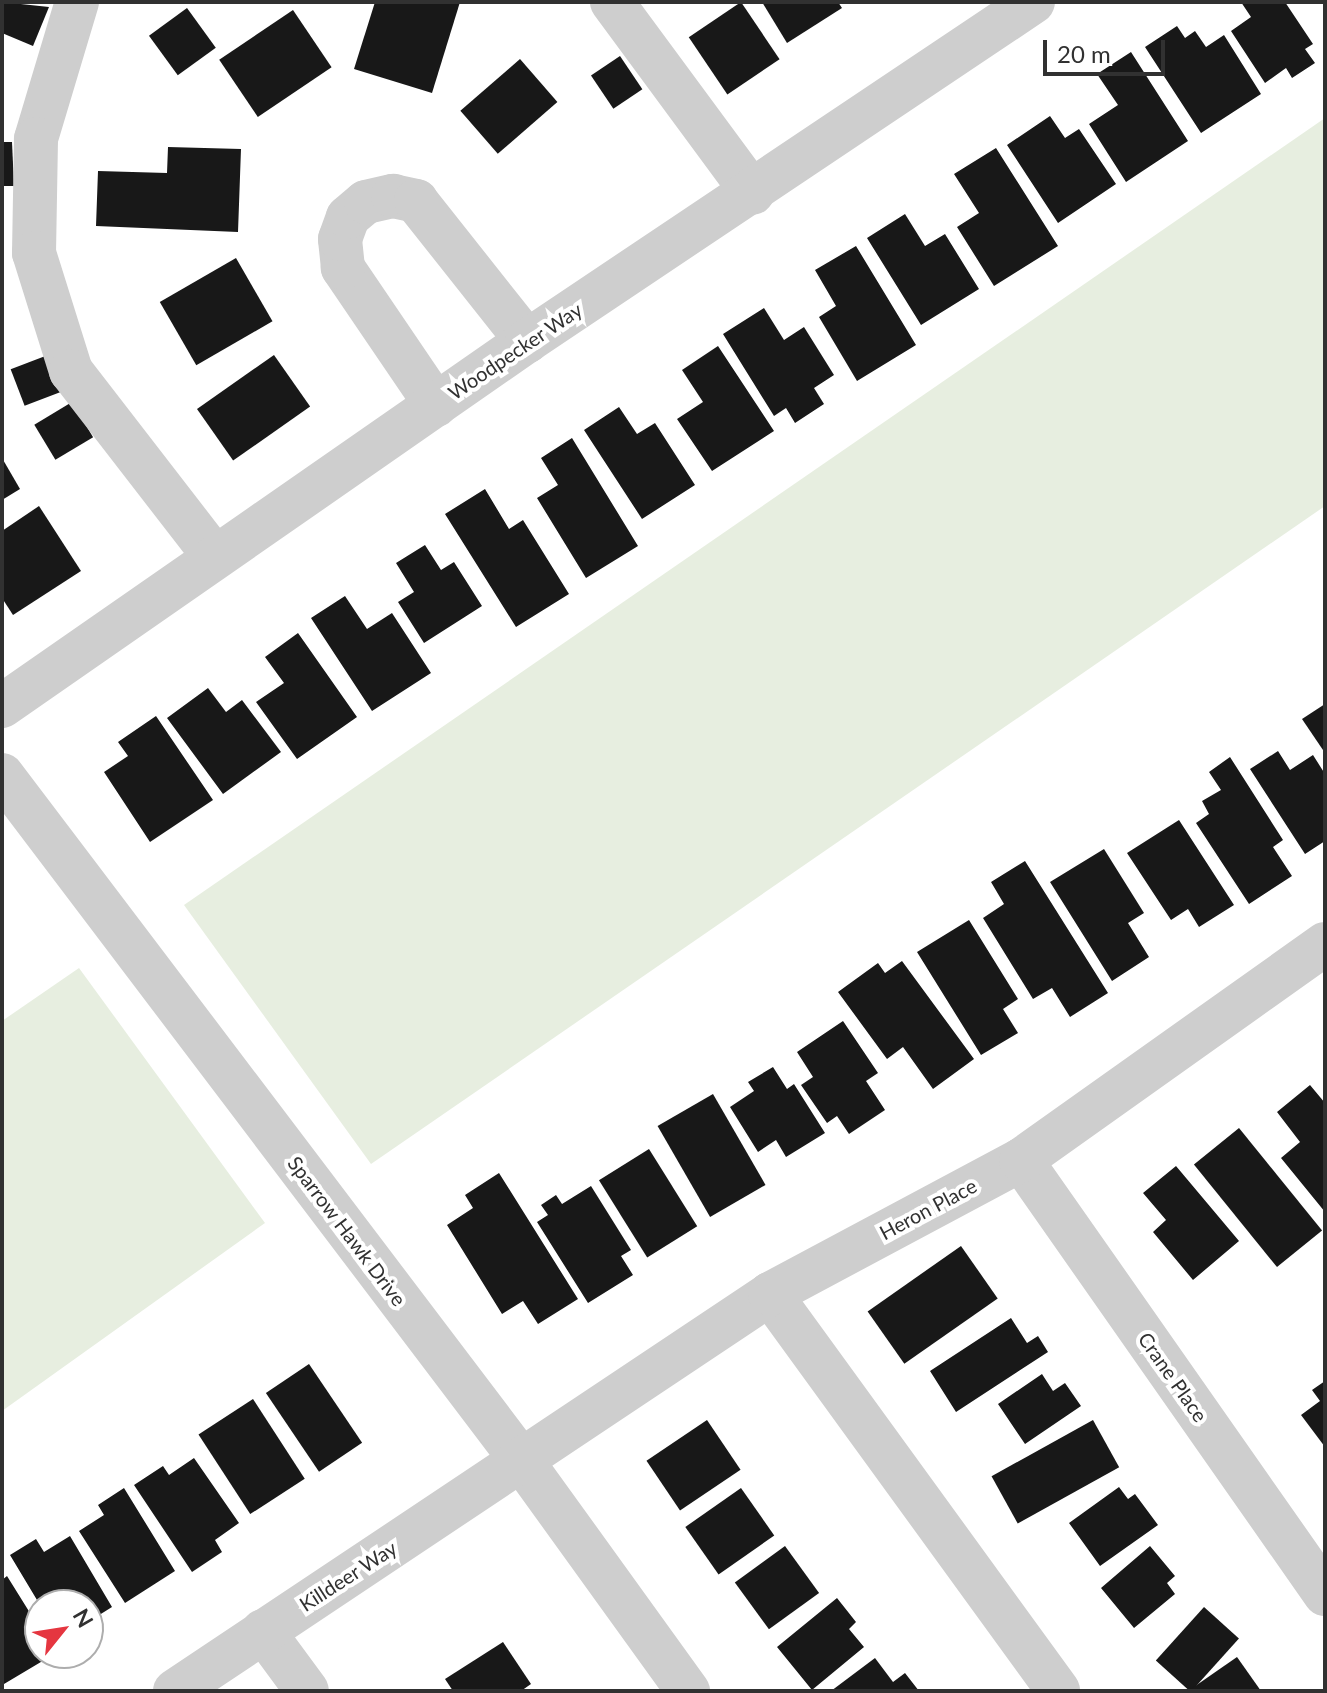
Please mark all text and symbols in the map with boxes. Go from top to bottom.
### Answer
scale bar [1047,24,1169,74]
text: 20 m [1057,39,1111,68]
street label: Woodpecker Way [443,297,587,405]
street label: Sparrow Hawk Drive [283,1151,411,1311]
street label: Heron Place [875,1173,981,1245]
street label: Crane Place [1133,1328,1213,1426]
street label: Killdeer Way [295,1535,401,1617]
north arrow [24,1589,104,1669]
text: N [68,1604,99,1632]

